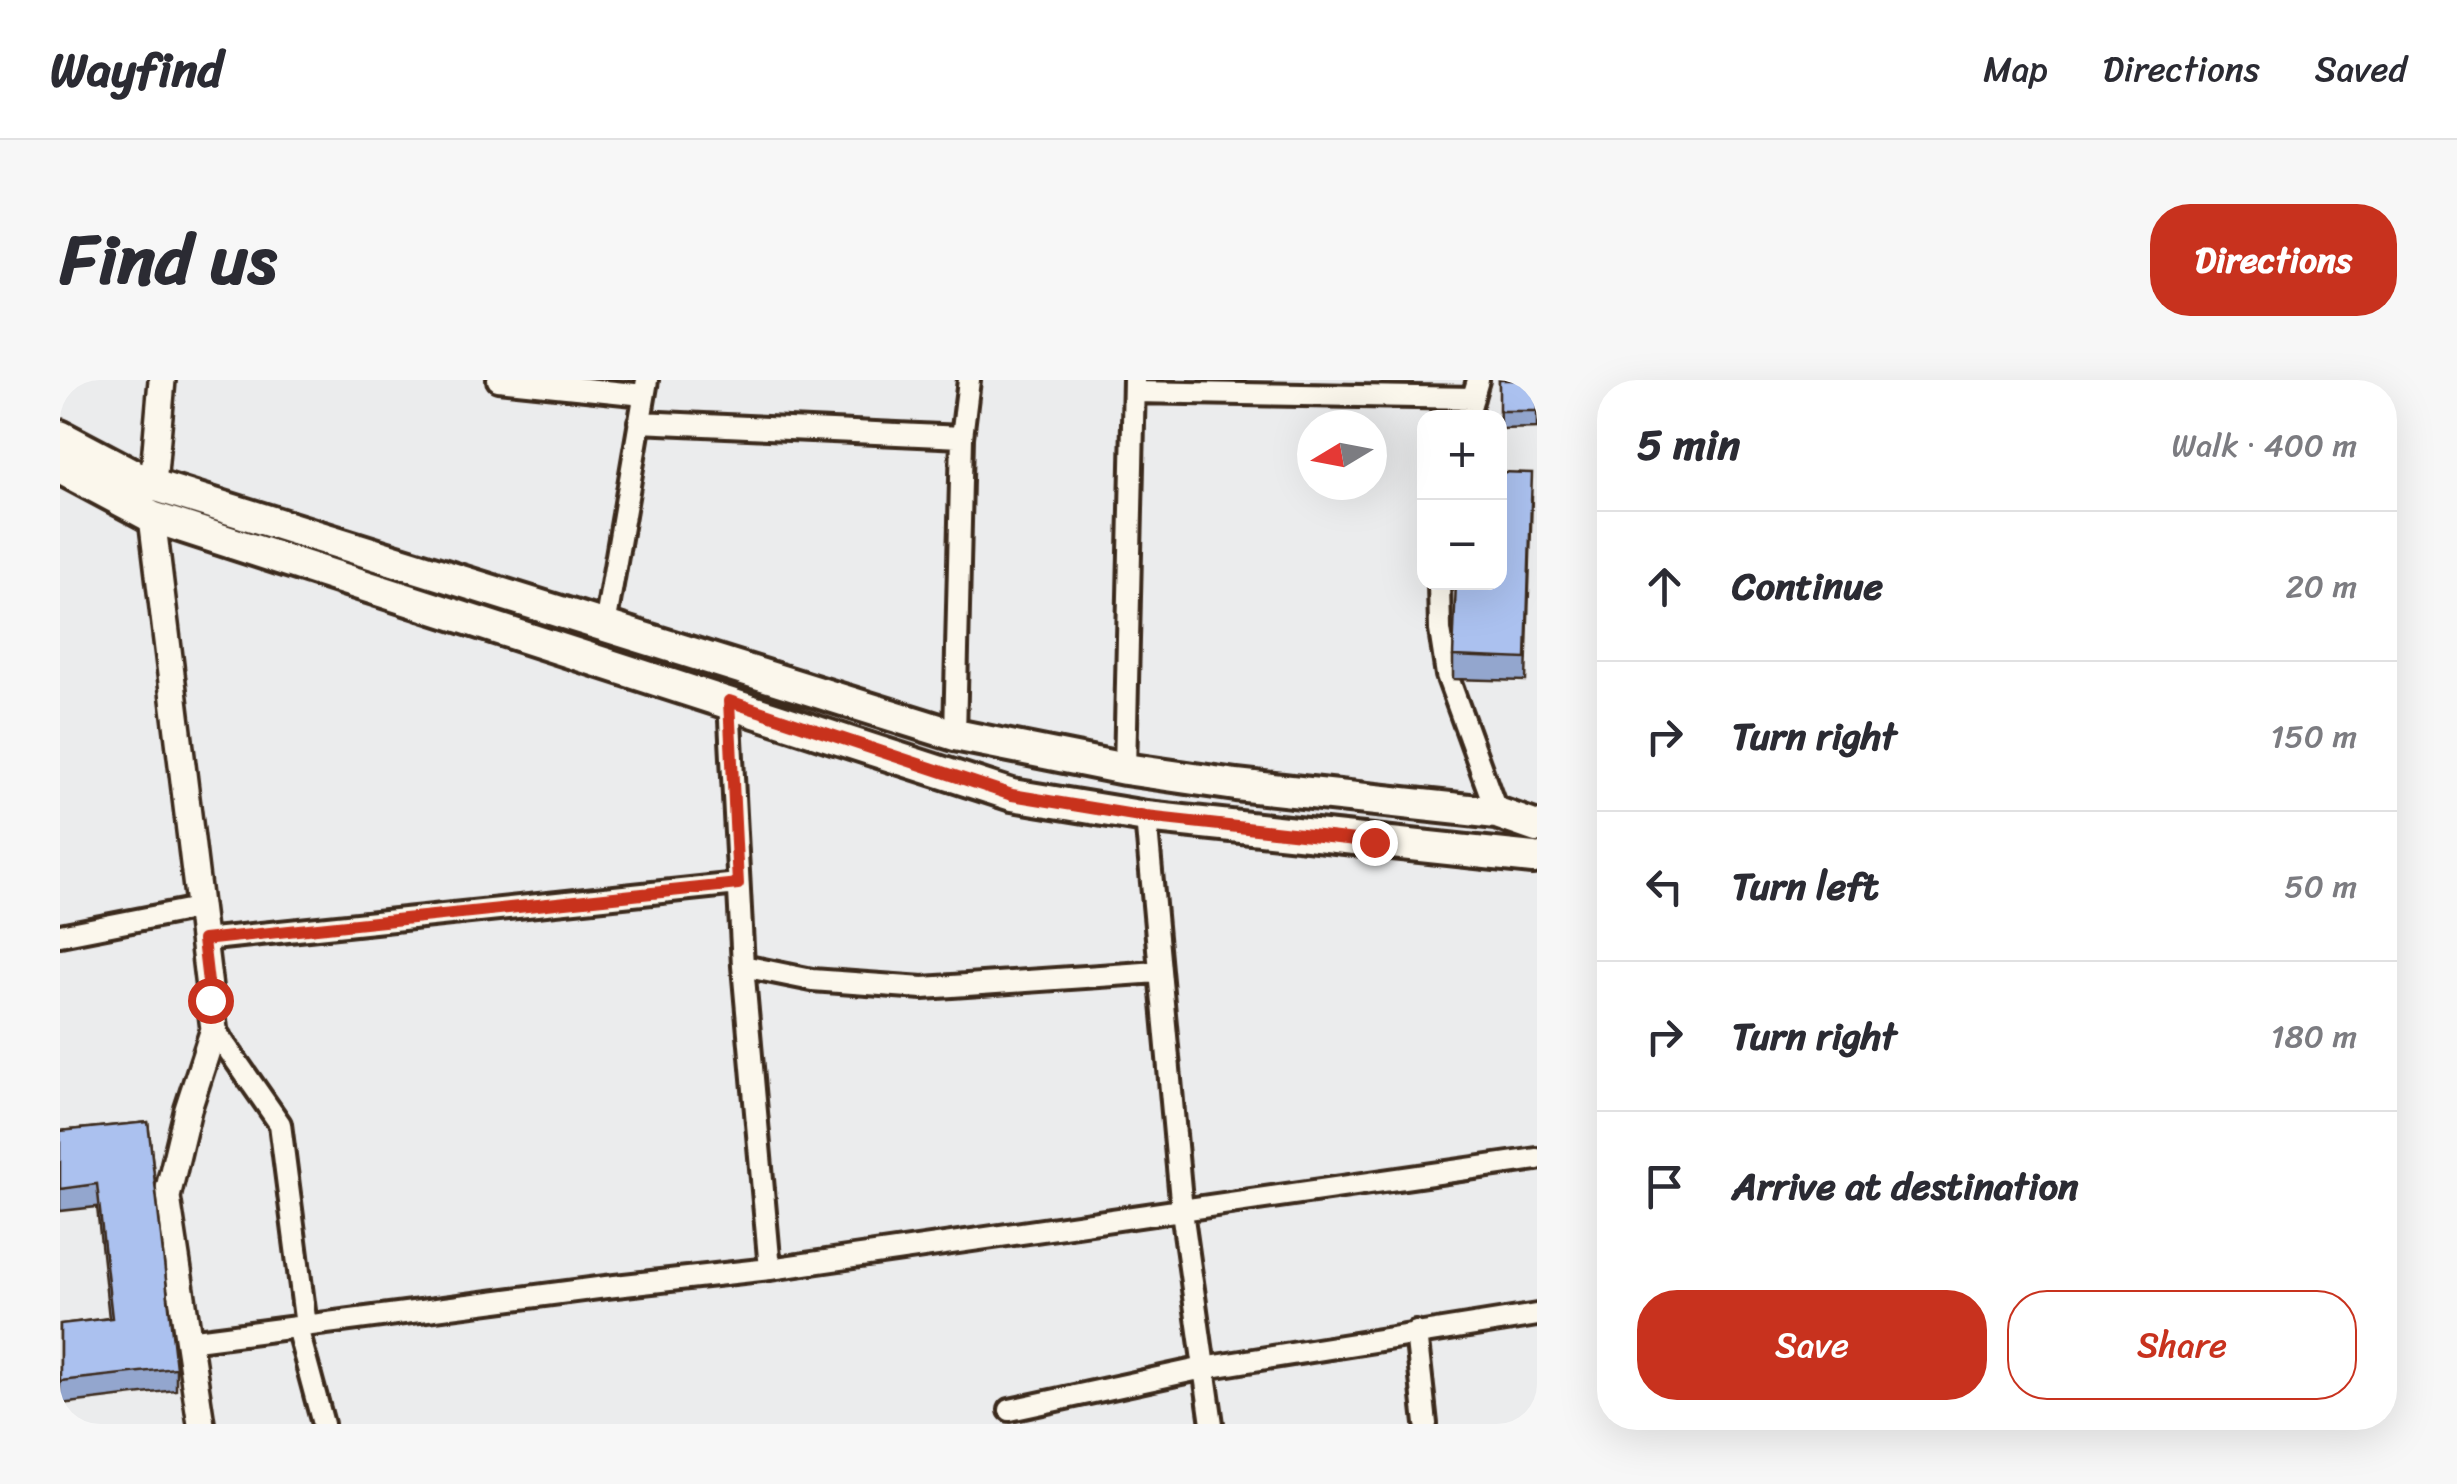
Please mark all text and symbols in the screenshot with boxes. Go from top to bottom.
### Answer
text: Wayfind [50,27,223,112]
text: Map [1983,38,2048,100]
text: Directions [2103,38,2260,100]
text: Saved [2315,38,2407,100]
text: Find us [60,198,277,322]
button: Directions [2150,204,2397,316]
text: 5 min [1637,408,1740,482]
north arrow [1297,410,1387,500]
map controls [1417,410,1507,590]
button: + [1417,410,1507,500]
text: Walk · 400 m [2172,417,2357,474]
button: − [1417,500,1507,590]
text: Continue [1732,553,1883,620]
text: 20 m [2285,558,2357,615]
icon: ahead [1637,559,1692,614]
text: Turn right [1732,703,1897,770]
text: 150 m [2271,708,2357,765]
icon: right [1637,709,1692,764]
route end [1352,820,1398,866]
text: Turn left [1732,853,1878,920]
text: 50 m [2284,858,2357,915]
icon: left [1637,859,1692,914]
route start [188,978,234,1024]
text: Turn right [1732,1003,1897,1070]
text: 180 m [2271,1008,2357,1065]
icon: right [1637,1009,1692,1064]
text: Arrive at destination [1732,1153,2079,1220]
icon: arrive [1637,1159,1692,1214]
button: Save [1637,1290,1987,1400]
button: Share [2007,1290,2357,1400]

